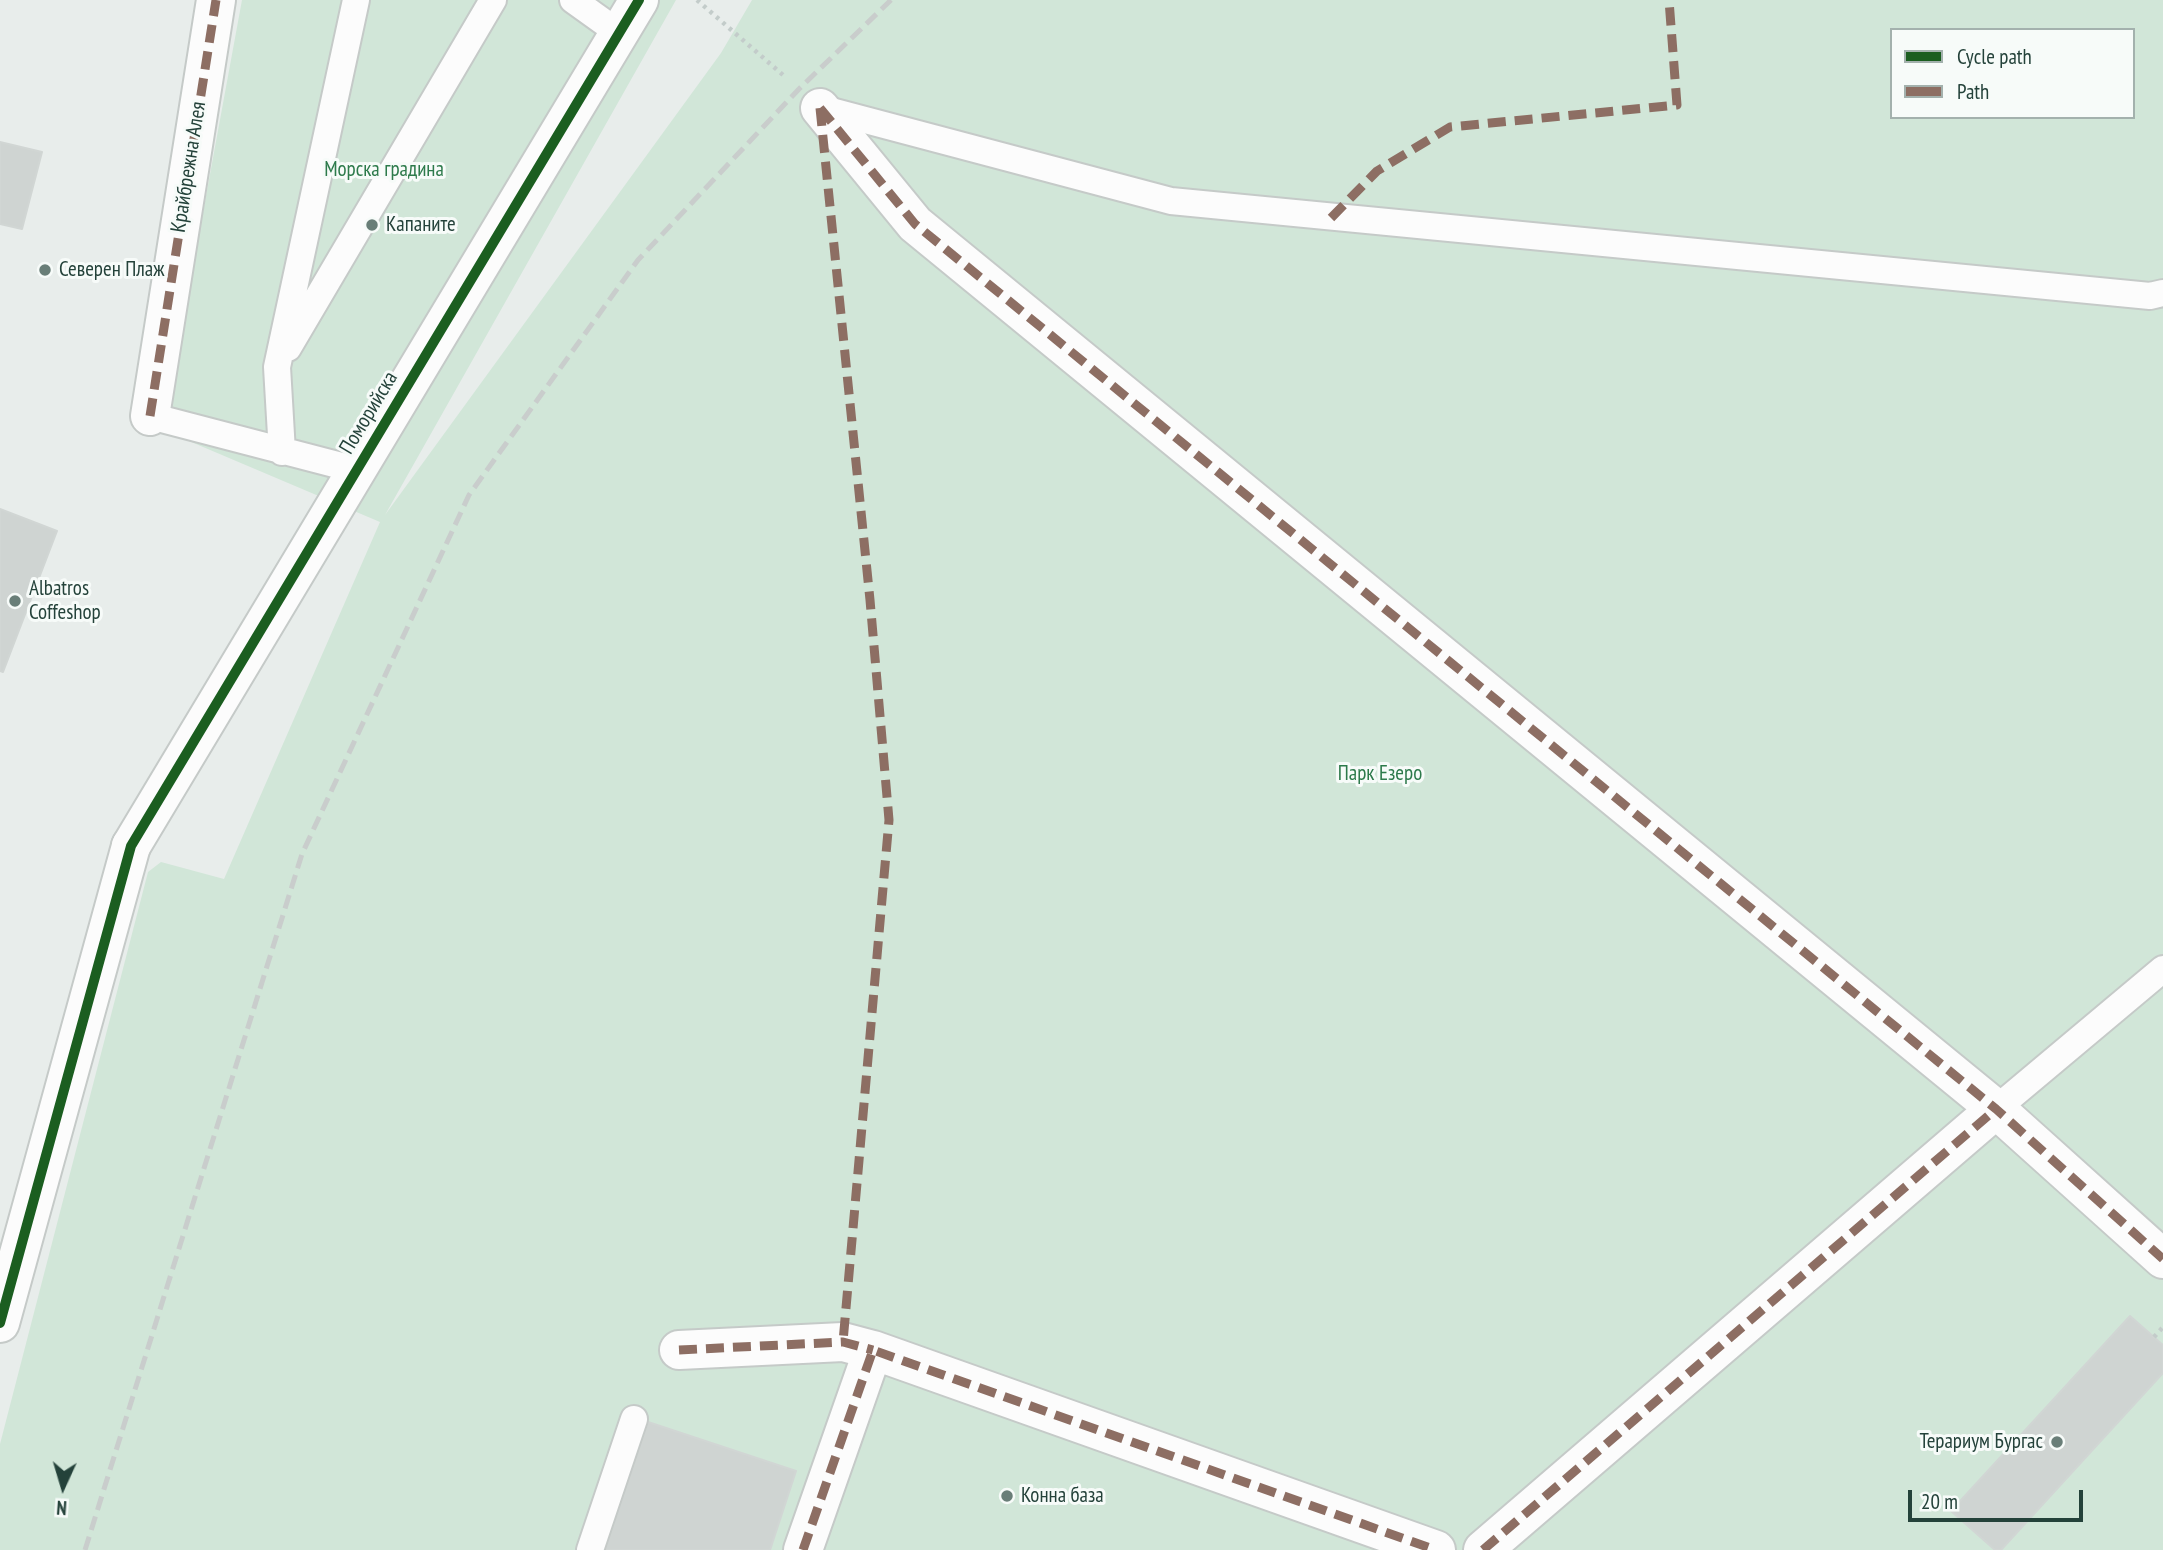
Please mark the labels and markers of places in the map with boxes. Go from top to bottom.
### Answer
place label: Капаните [386,212,456,238]
marker: Капаните [364,217,380,233]
place label: Северен Плаж [59,257,164,283]
marker: Северен Плаж [37,262,53,278]
place label: Albatros Coffeshop [29,576,101,626]
marker: Albatros Coffeshop [7,593,23,609]
place label: Терариум Бургас [1919,1429,2043,1455]
marker: Терариум Бургас [2049,1434,2065,1450]
place label: Конна база [1021,1483,1104,1509]
marker: Конна база [999,1488,1015,1504]

